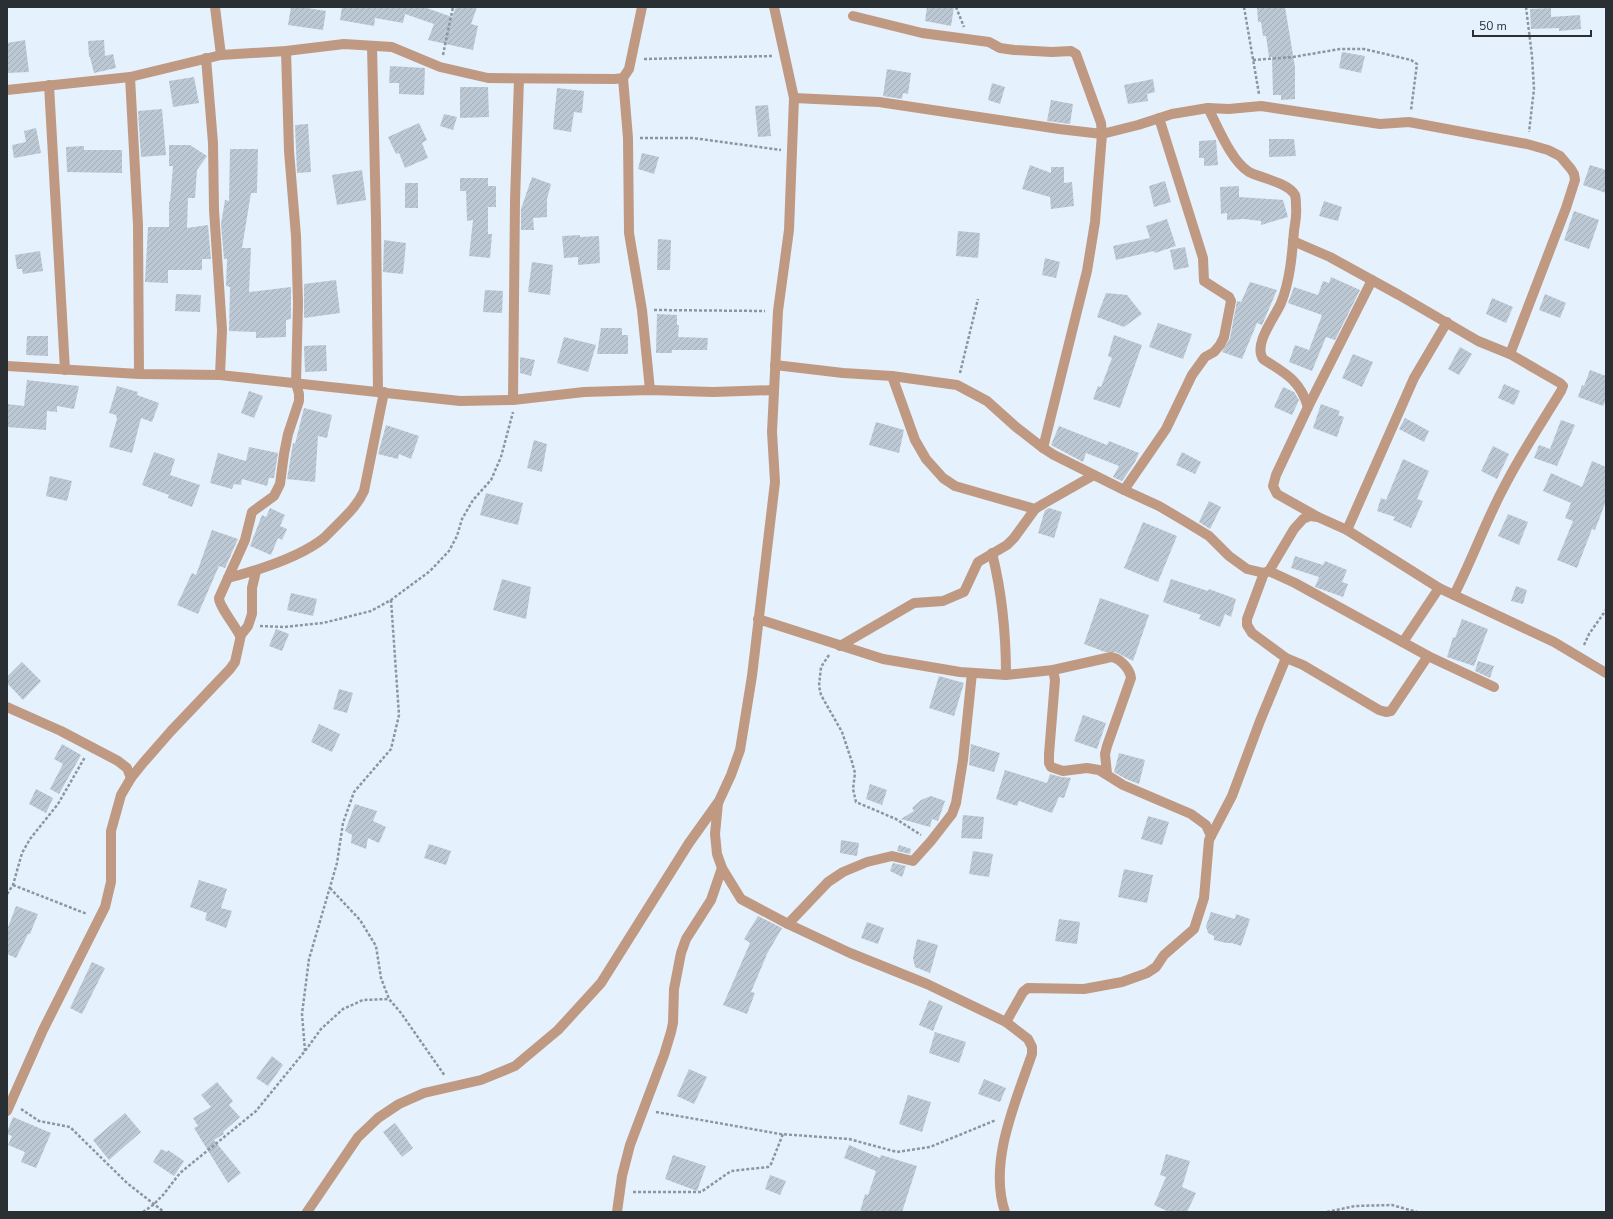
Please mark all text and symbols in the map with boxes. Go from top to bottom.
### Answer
scale bar [1473,12,1591,38]
text: 50 m [1479,18,1507,34]

